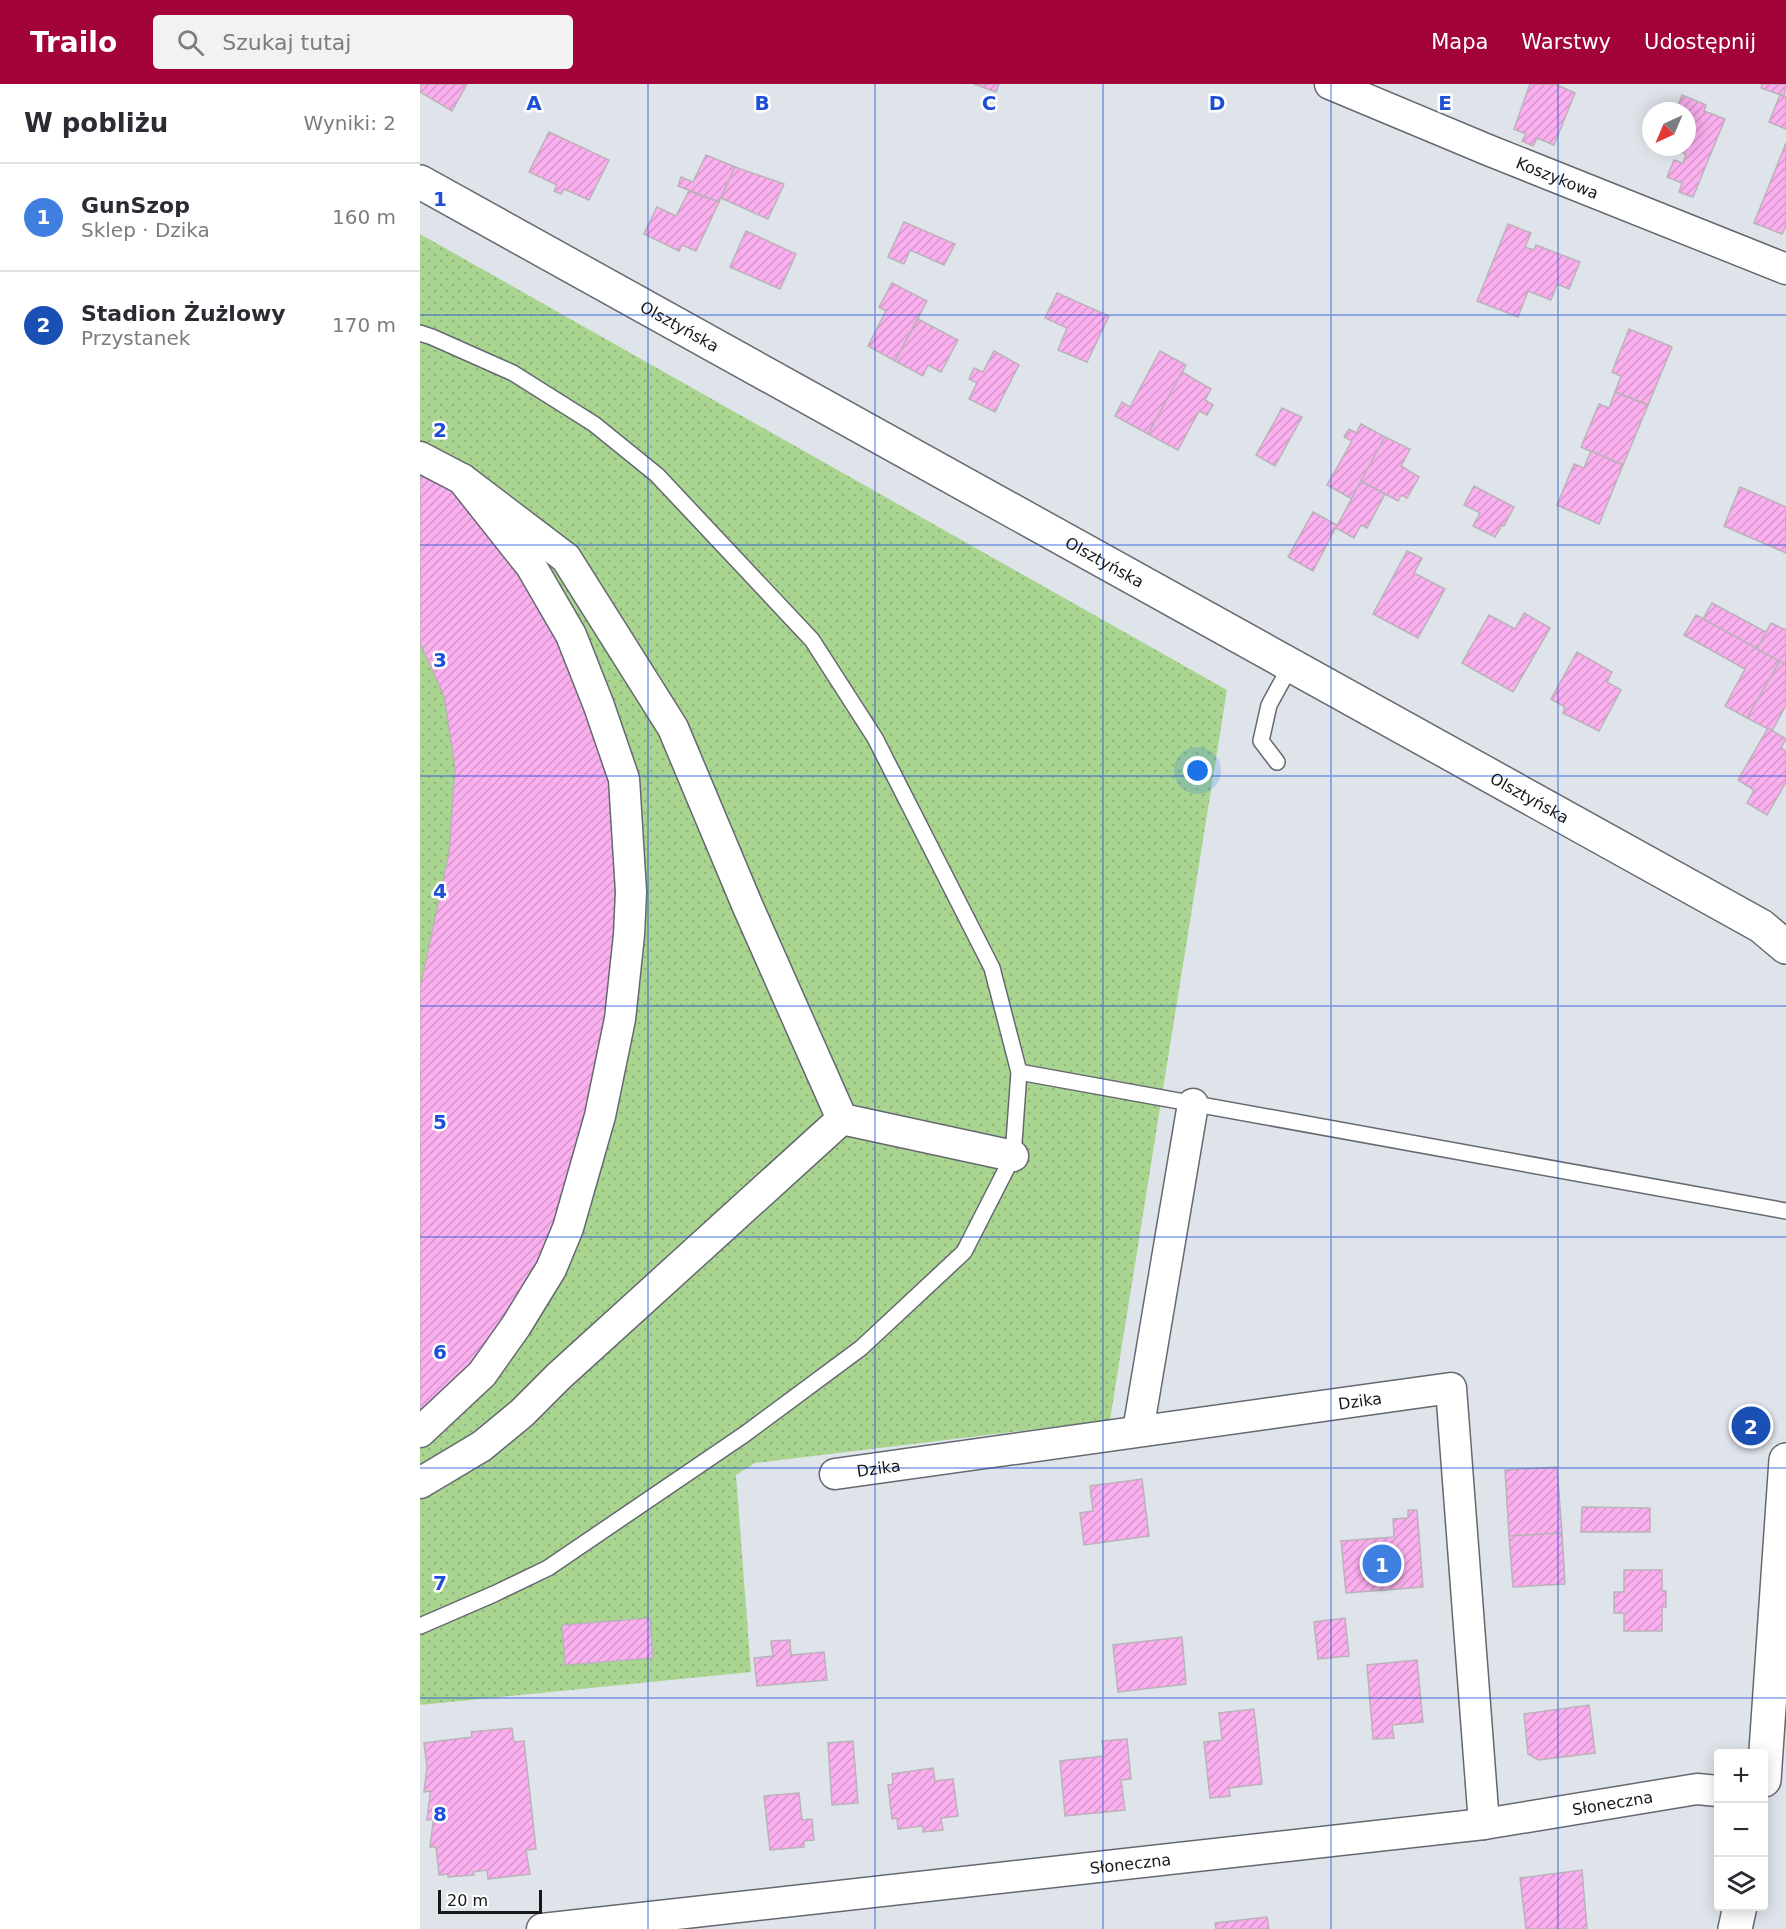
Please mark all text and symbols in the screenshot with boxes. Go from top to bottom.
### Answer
search box [153,15,573,69]
text: Trailo [30,26,117,59]
icon: search [174,26,207,59]
text: Szukaj tutaj [222,30,351,55]
text: Mapa [1431,30,1488,54]
text: Warstwy [1521,30,1611,54]
text: Udostępnij [1644,30,1756,54]
text: A [526,91,542,115]
text: B [754,91,770,115]
text: C [982,91,996,115]
text: D [1209,91,1225,115]
text: E [1438,91,1452,115]
north arrow [1642,102,1696,156]
text: W pobliżu [24,108,168,138]
text: Wyniki: 2 [304,111,396,135]
street label: Koszykowa [1513,153,1601,203]
text: 1 [433,187,447,211]
text: GunSzop [81,193,190,218]
text: 1 [37,205,50,229]
text: 160 m [332,205,396,229]
text: Sklep · Dzika [81,218,210,242]
street label: Olsztyńska [637,297,722,355]
text: Stadion Żużlowy [81,301,286,326]
text: 2 [37,313,50,337]
text: 170 m [332,313,396,337]
text: Przystanek [81,326,190,350]
text: 2 [433,418,447,442]
street label: Olsztyńska [1062,532,1147,591]
text: 3 [433,648,447,672]
your location [1183,756,1212,785]
street label: Olsztyńska [1487,768,1572,827]
text: 4 [433,879,447,903]
text: 5 [433,1110,447,1134]
text: 6 [433,1340,447,1364]
street label: Dzika [1337,1388,1383,1413]
pin: 2 [1732,1404,1770,1448]
street label: Dzika [855,1455,902,1480]
pin: 1 [1362,1542,1402,1586]
text: 7 [433,1571,447,1595]
map controls [1714,1749,1768,1911]
button: + [1714,1749,1768,1803]
street label: Słoneczna [1571,1787,1654,1819]
text: 8 [433,1802,447,1826]
button: − [1714,1803,1768,1857]
street label: Słoneczna [1089,1849,1172,1877]
button: layers [1714,1857,1768,1911]
scale bar [438,1887,542,1914]
text: 20 m [447,1891,488,1910]

